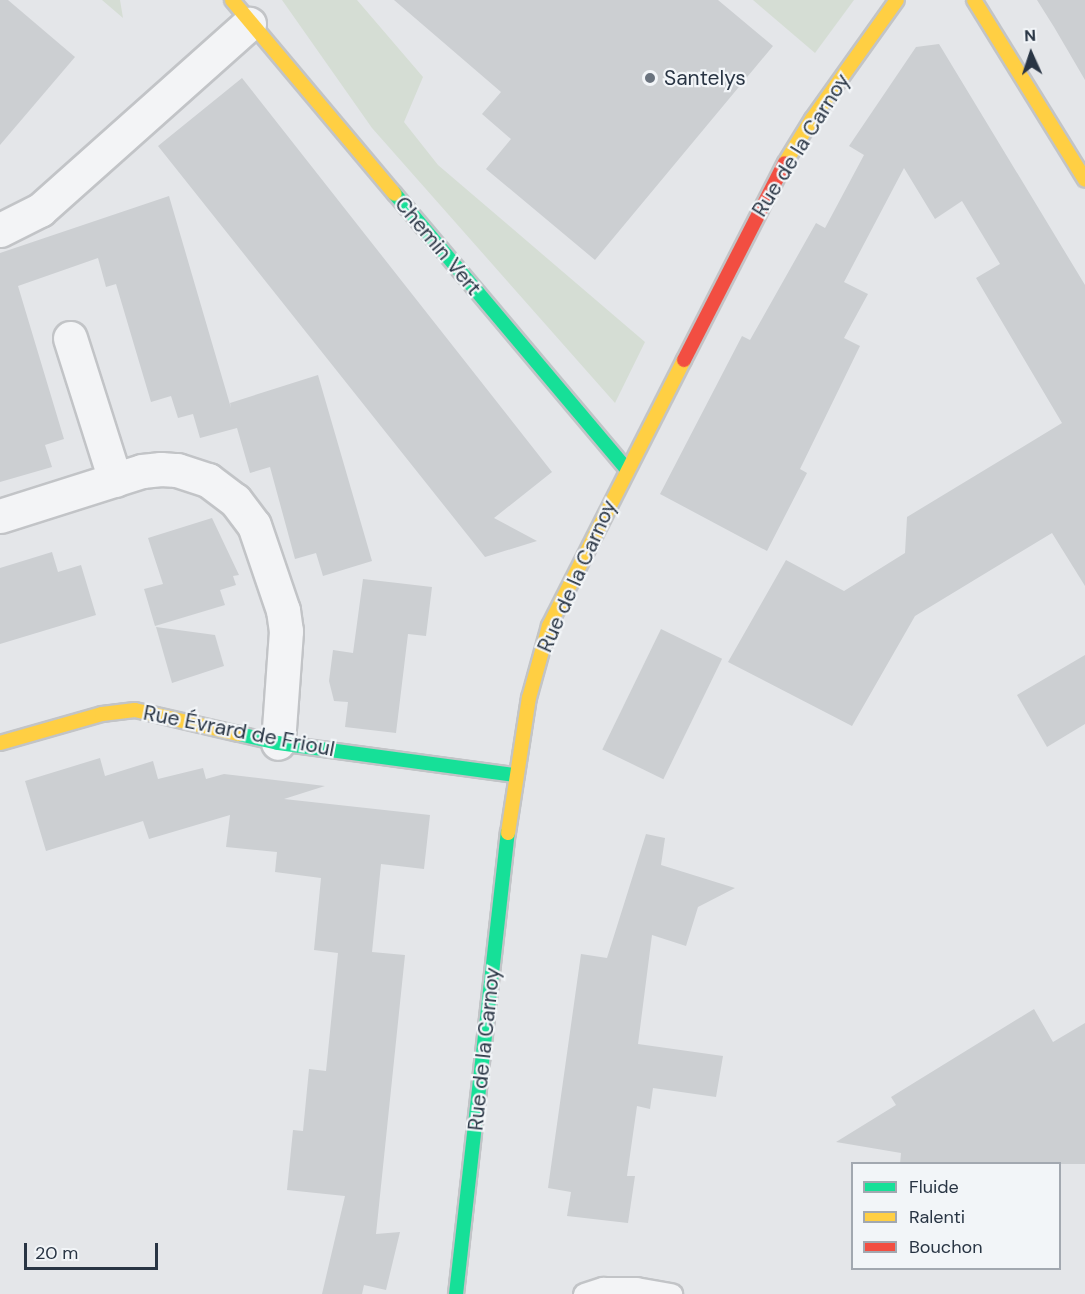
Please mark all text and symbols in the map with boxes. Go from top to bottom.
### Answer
north arrow [1001,24,1061,84]
text: N [1024,25,1036,46]
place label: Santelys [664,65,746,91]
marker: Santelys [641,69,659,87]
street label: Rue de la Carnoy [747,69,855,221]
street label: Chemin Vert [389,192,487,300]
street label: Rue de la Carnoy [532,496,622,656]
street label: Rue Évrard de Frioul [141,700,337,762]
street label: Rue de la Carnoy [463,966,505,1132]
legend [851,1162,1061,1270]
text: Fluide [909,1175,959,1199]
text: Ralenti [909,1205,965,1229]
scale bar [27,1231,160,1269]
text: Bouchon [909,1235,983,1259]
text: 20 m [35,1241,78,1265]

